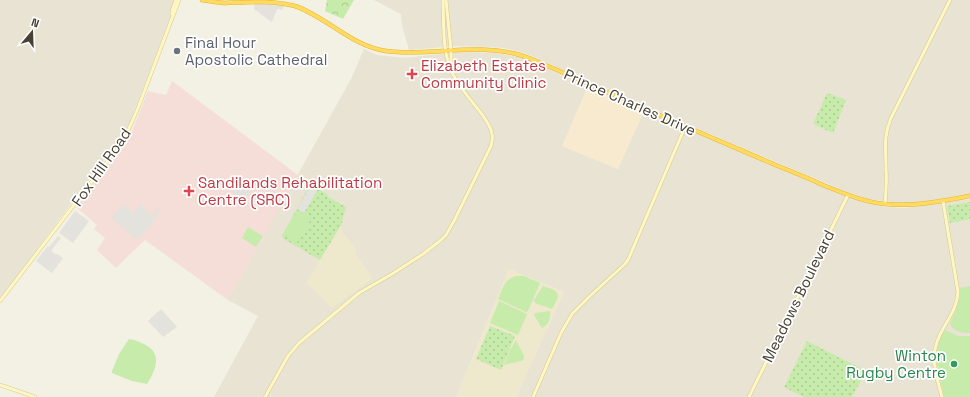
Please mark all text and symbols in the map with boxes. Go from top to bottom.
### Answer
north arrow [12,12,52,52]
text: N [29,15,41,30]
place label: Final Hour Apostolic Cathedral [185,33,327,69]
marker: Final Hour Apostolic Cathedral [172,46,182,56]
place label: Elizabeth Estates Community Clinic [421,56,546,92]
street label: Prince Charles Drive [561,64,699,140]
marker: Elizabeth Estates Community Clinic [406,68,418,80]
street label: Fox Hill Road [67,124,135,210]
place label: Sandilands Rehabilitation Centre (SRC) [198,173,382,210]
marker: Sandilands Rehabilitation Centre (SRC) [183,185,195,197]
street label: Meadows Boulevard [758,227,838,365]
place label: Winton Rugby Centre [846,346,946,382]
marker: Winton Rugby Centre [949,359,959,369]

